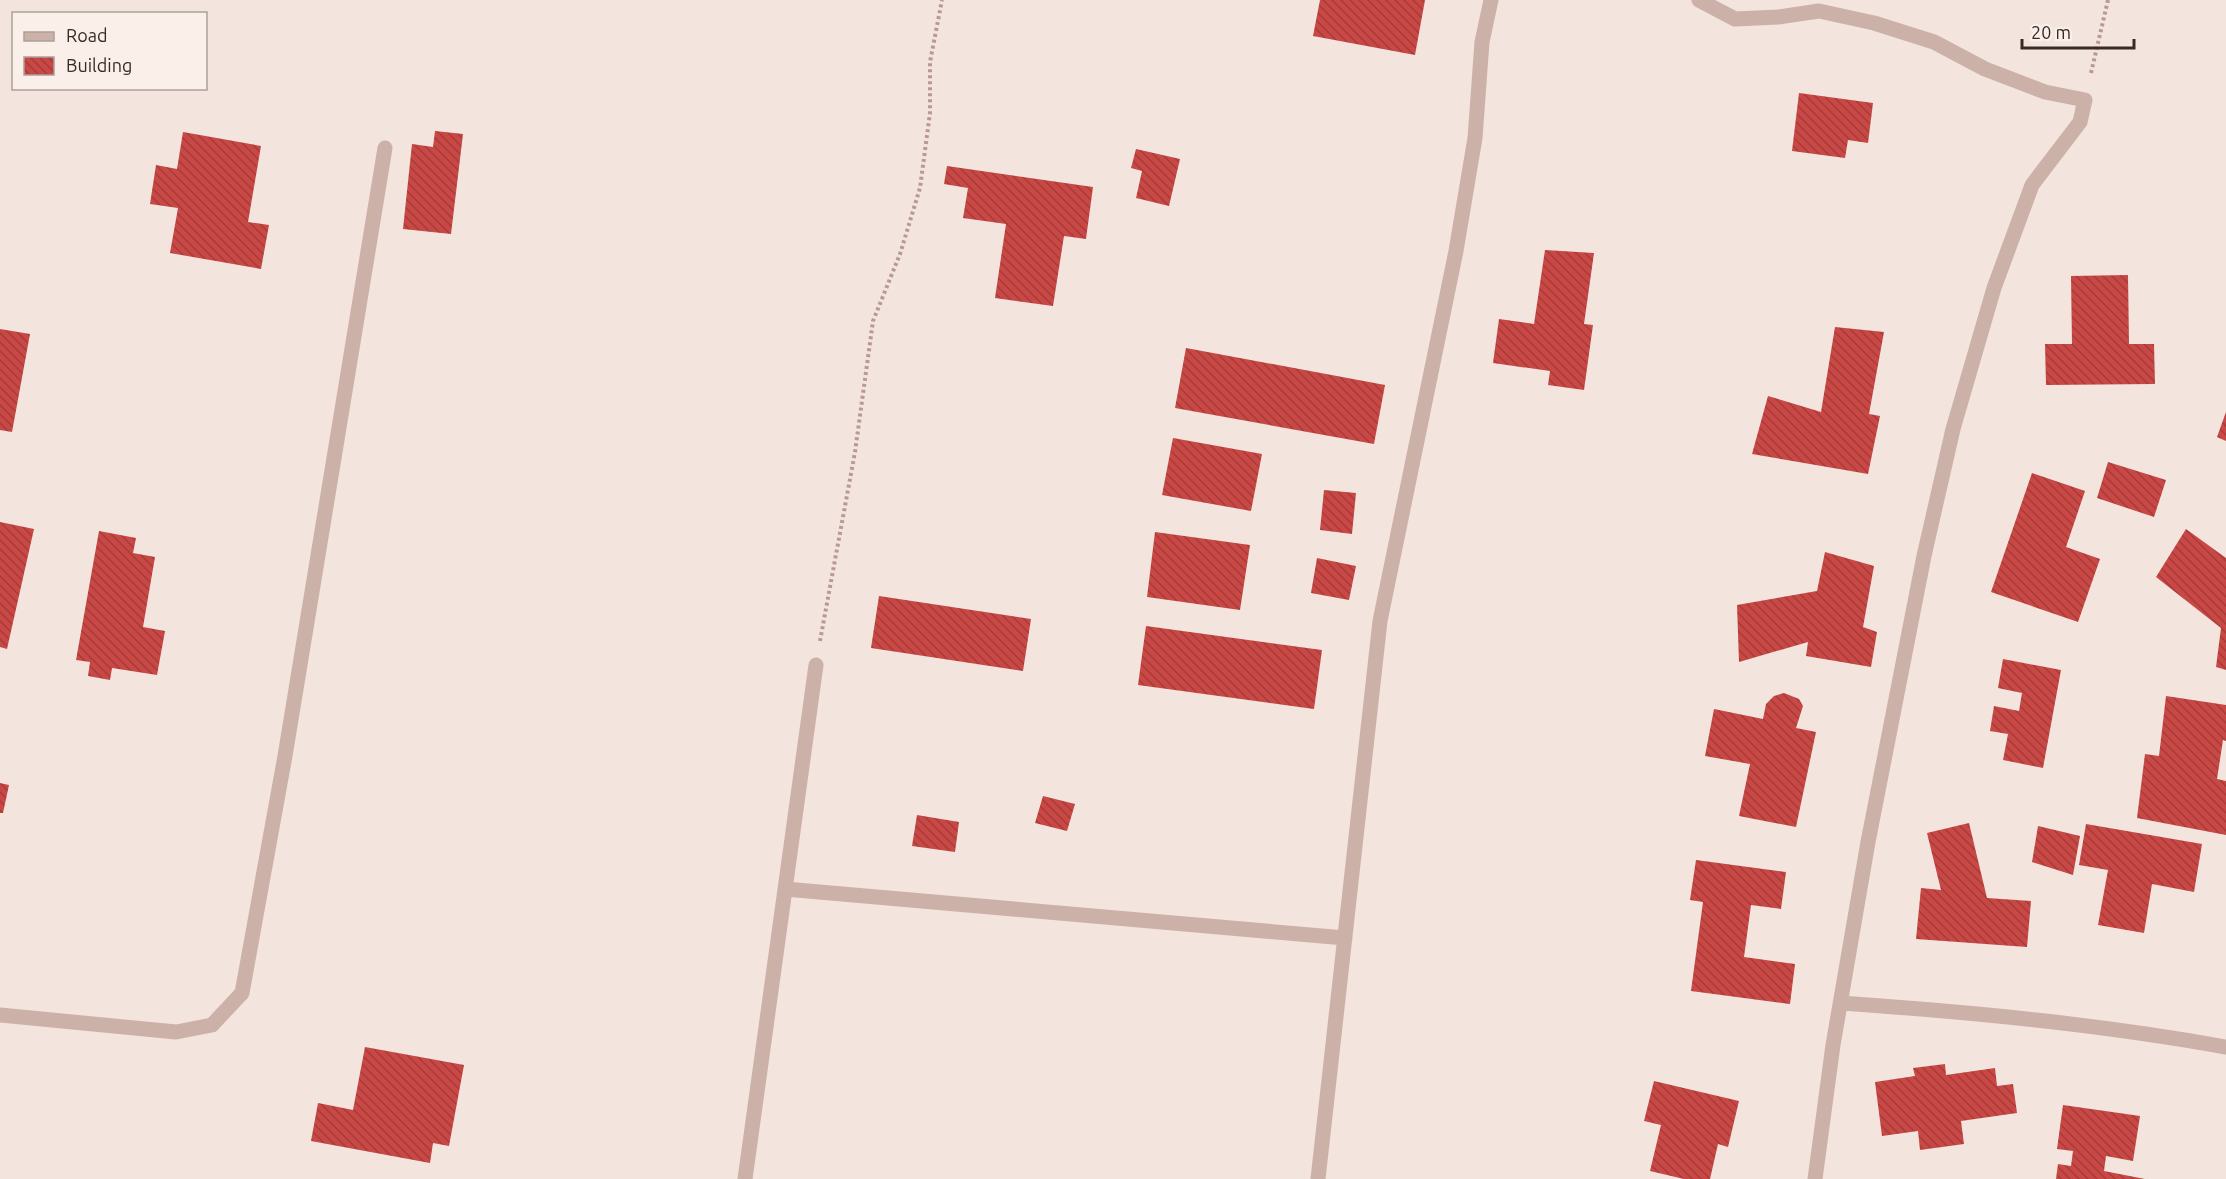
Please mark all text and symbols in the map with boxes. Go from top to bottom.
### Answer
legend [12,12,207,90]
scale bar [2022,12,2134,50]
text: 20 m [2031,22,2071,42]
text: Road [66,25,108,45]
text: Building [66,55,132,75]

